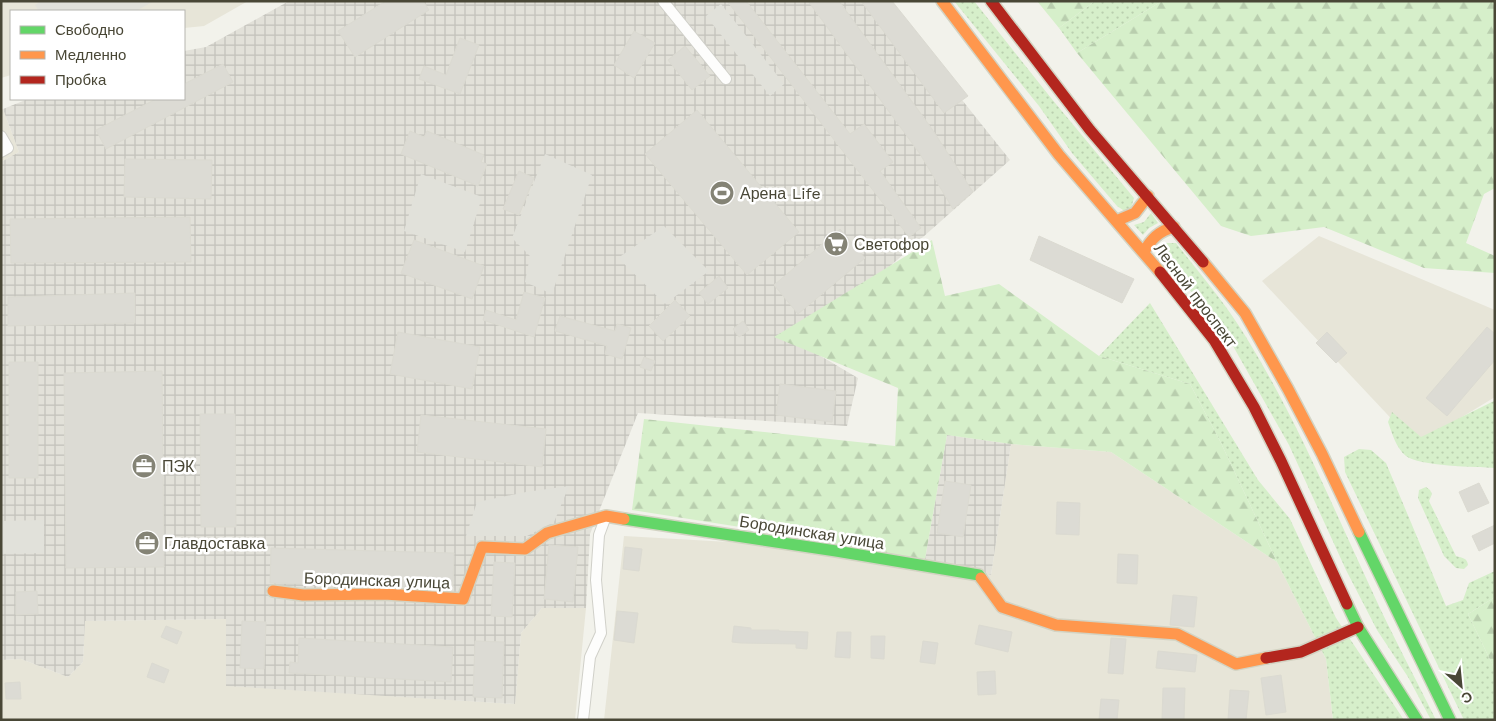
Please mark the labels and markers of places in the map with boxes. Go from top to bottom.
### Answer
sports icon: Арена Life [709,180,735,206]
place label: Арена Life [740,184,821,203]
supermarket icon: Светофор [823,231,849,257]
place label: Светофор [854,235,929,254]
office icon: ПЭК [131,453,157,479]
place label: ПЭК [162,457,195,476]
office icon: Главдоставка [134,530,160,556]
place label: Главдоставка [164,534,265,553]

